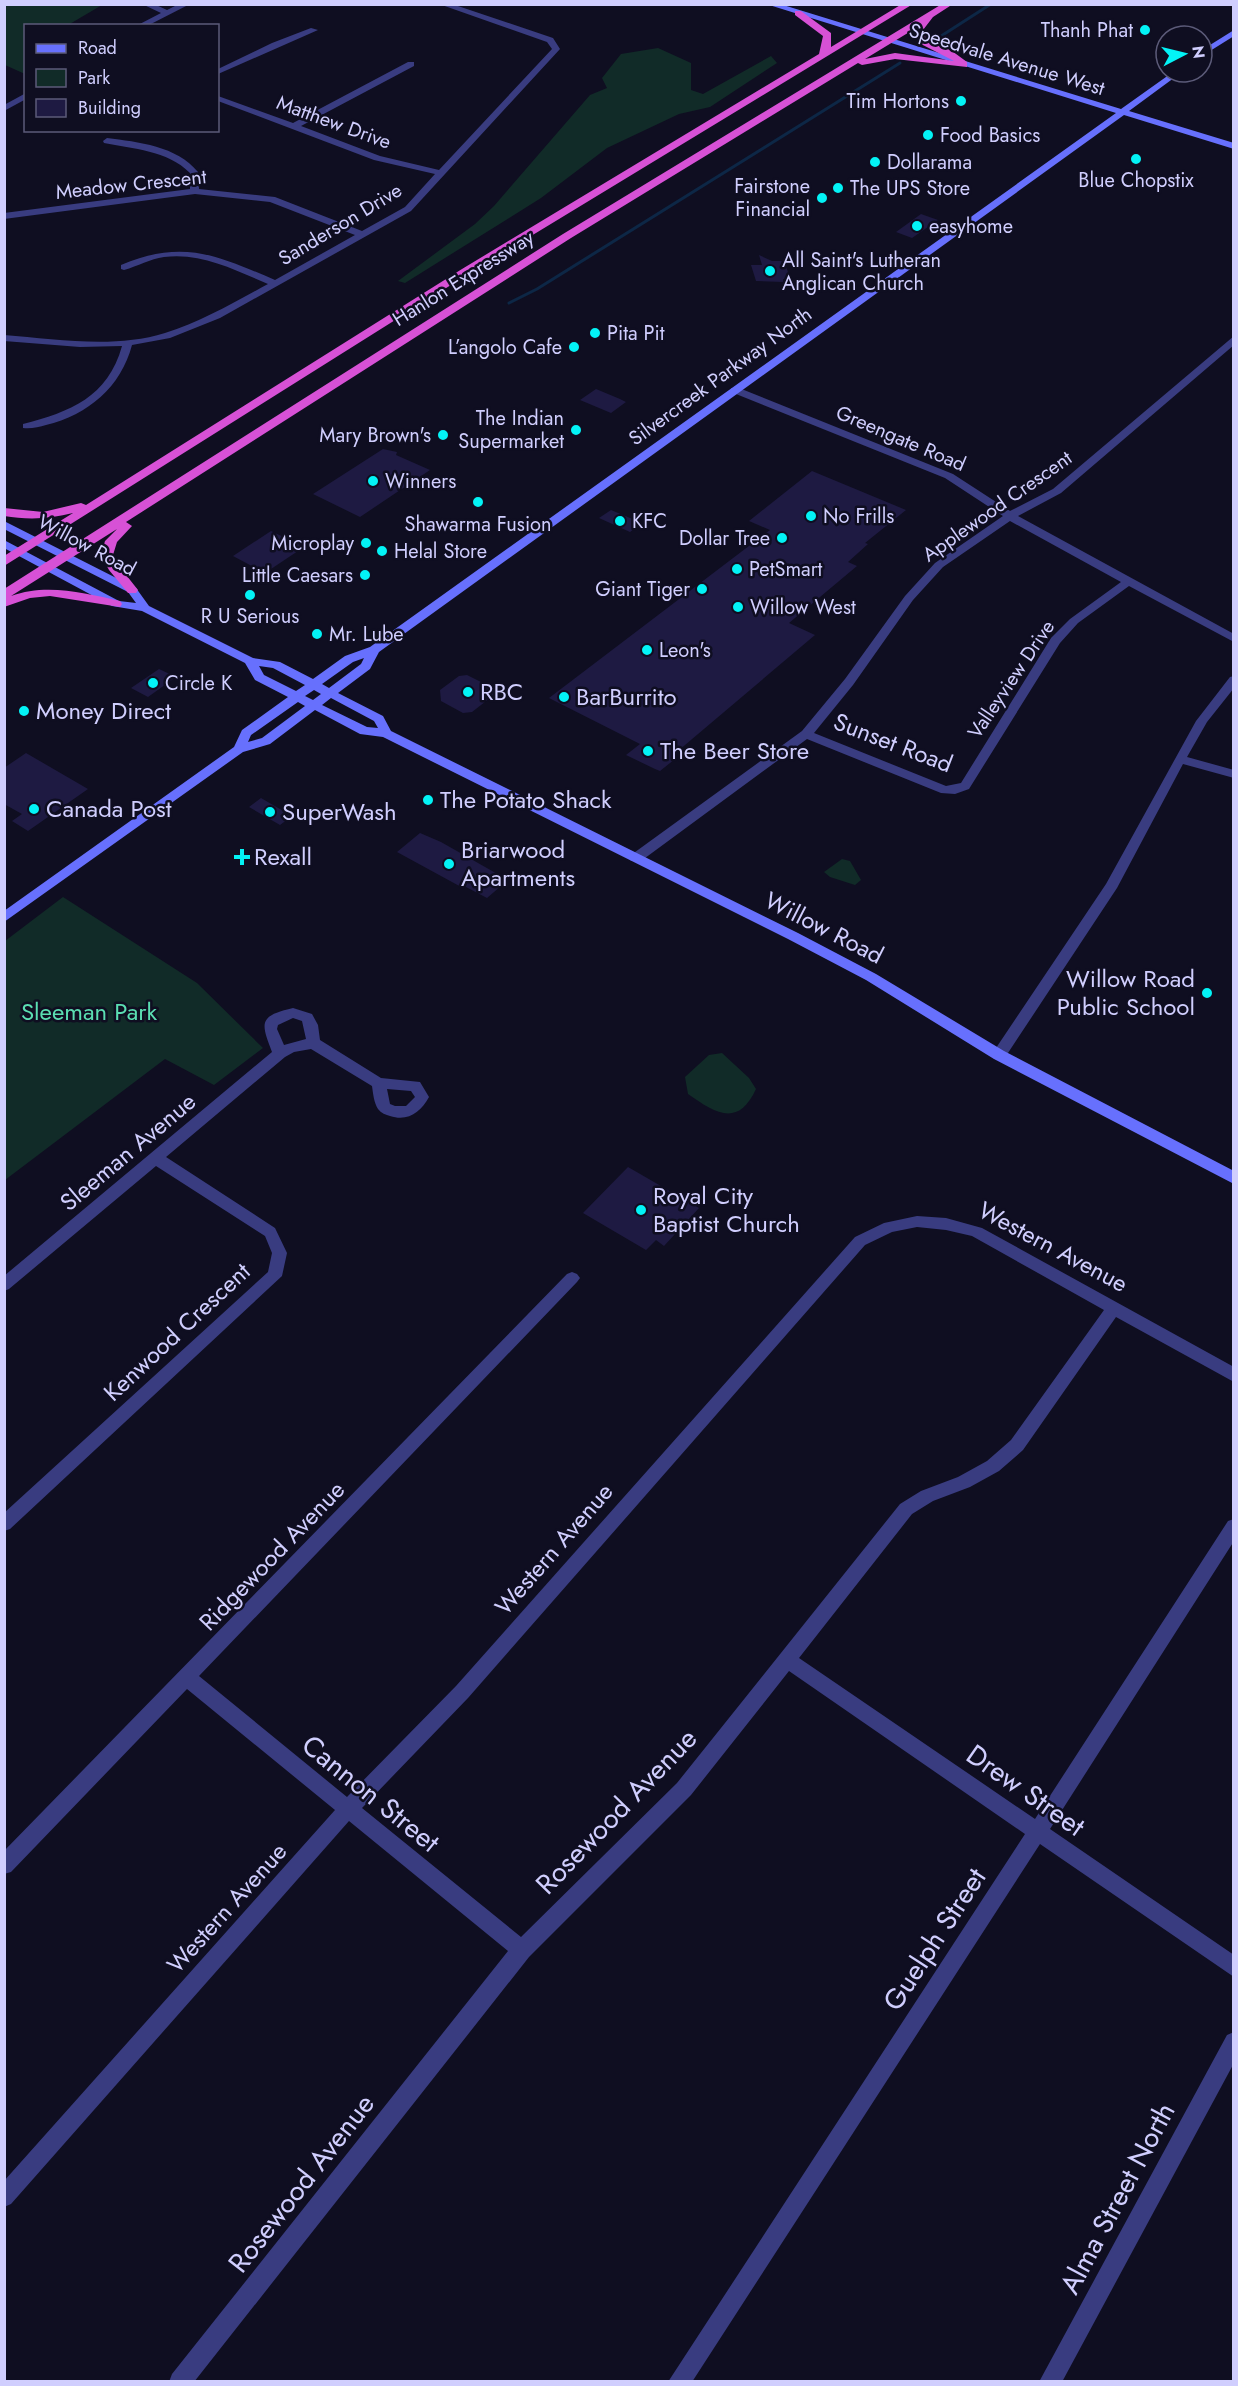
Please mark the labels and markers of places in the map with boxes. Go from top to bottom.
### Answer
place label: Thanh Phat [1041,16,1133,45]
marker: Thanh Phat [1138,23,1152,37]
place label: Tim Hortons [847,87,949,116]
marker: Tim Hortons [954,94,968,108]
place label: Food Basics [940,121,1040,150]
marker: Food Basics [921,128,935,142]
place label: Dollarama [887,148,972,177]
marker: Blue Chopstix [1129,152,1143,166]
marker: Dollarama [868,155,882,169]
place label: Blue Chopstix [1078,166,1194,195]
place label: Fairstone Financial [734,172,810,224]
place label: The UPS Store [850,174,970,203]
marker: The UPS Store [831,181,845,195]
marker: Fairstone Financial [815,191,829,205]
place label: easyhome [929,212,1013,241]
marker: easyhome [910,219,924,233]
place label: All Saint's Lutheran Anglican Church [782,246,941,298]
marker: All Saint's Lutheran Anglican Church [763,264,777,278]
place label: Pita Pit [607,319,665,348]
marker: Pita Pit [588,326,602,340]
place label: L’angolo Cafe [448,333,562,362]
marker: L’angolo Cafe [567,340,581,354]
place label: The Indian Supermarket [458,404,564,456]
place label: Mary Brown's [319,421,431,450]
marker: The Indian Supermarket [569,423,583,437]
marker: Mary Brown's [436,428,450,442]
place label: Winners [385,467,456,496]
marker: Winners [366,474,380,488]
marker: Shawarma Fusion [471,495,485,509]
place label: No Frills [823,502,894,531]
place label: KFC [632,507,667,536]
marker: No Frills [804,509,818,523]
place label: Shawarma Fusion [404,510,552,539]
marker: KFC [613,514,627,528]
place label: Dollar Tree [679,524,770,553]
place label: Microplay [271,529,354,558]
marker: Dollar Tree [775,531,789,545]
marker: Microplay [359,536,373,550]
place label: Helal Store [394,537,487,566]
marker: Helal Store [375,544,389,558]
place label: PetSmart [749,555,822,584]
place label: Little Caesars [242,561,353,590]
marker: PetSmart [730,562,744,576]
marker: Little Caesars [358,568,372,582]
place label: Giant Tiger [595,575,690,604]
marker: Giant Tiger [695,582,709,596]
marker: R U Serious [243,588,257,602]
place label: Willow West [750,593,856,622]
marker: Willow West [731,600,745,614]
place label: R U Serious [201,602,299,631]
place label: Mr. Lube [329,620,404,649]
marker: Mr. Lube [310,627,324,641]
place label: Leon's [659,636,711,665]
marker: Leon's [640,643,654,657]
place label: Circle K [165,669,233,698]
place label: RBC [480,674,523,709]
marker: Circle K [146,676,160,690]
place label: BarBurrito [576,679,677,714]
marker: RBC [461,685,475,699]
marker: BarBurrito [557,690,571,704]
place label: Money Direct [36,693,171,728]
marker: Money Direct [17,704,31,718]
place label: The Beer Store [660,733,809,768]
marker: The Beer Store [641,744,655,758]
place label: The Potato Shack [440,782,612,817]
place label: Canada Post [46,791,172,826]
marker: The Potato Shack [421,793,435,807]
place label: SuperWash [282,794,396,829]
marker: Canada Post [27,802,41,816]
marker: SuperWash [263,805,277,819]
place label: Briarwood Apartments [461,832,575,895]
place label: Rexall [254,839,312,874]
marker: Rexall [235,850,249,864]
marker: Briarwood Apartments [442,857,456,871]
place label: Willow Road Public School [1057,961,1195,1024]
marker: Willow Road Public School [1200,986,1214,1000]
place label: Royal City Baptist Church [653,1178,800,1241]
marker: Royal City Baptist Church [634,1203,648,1217]

